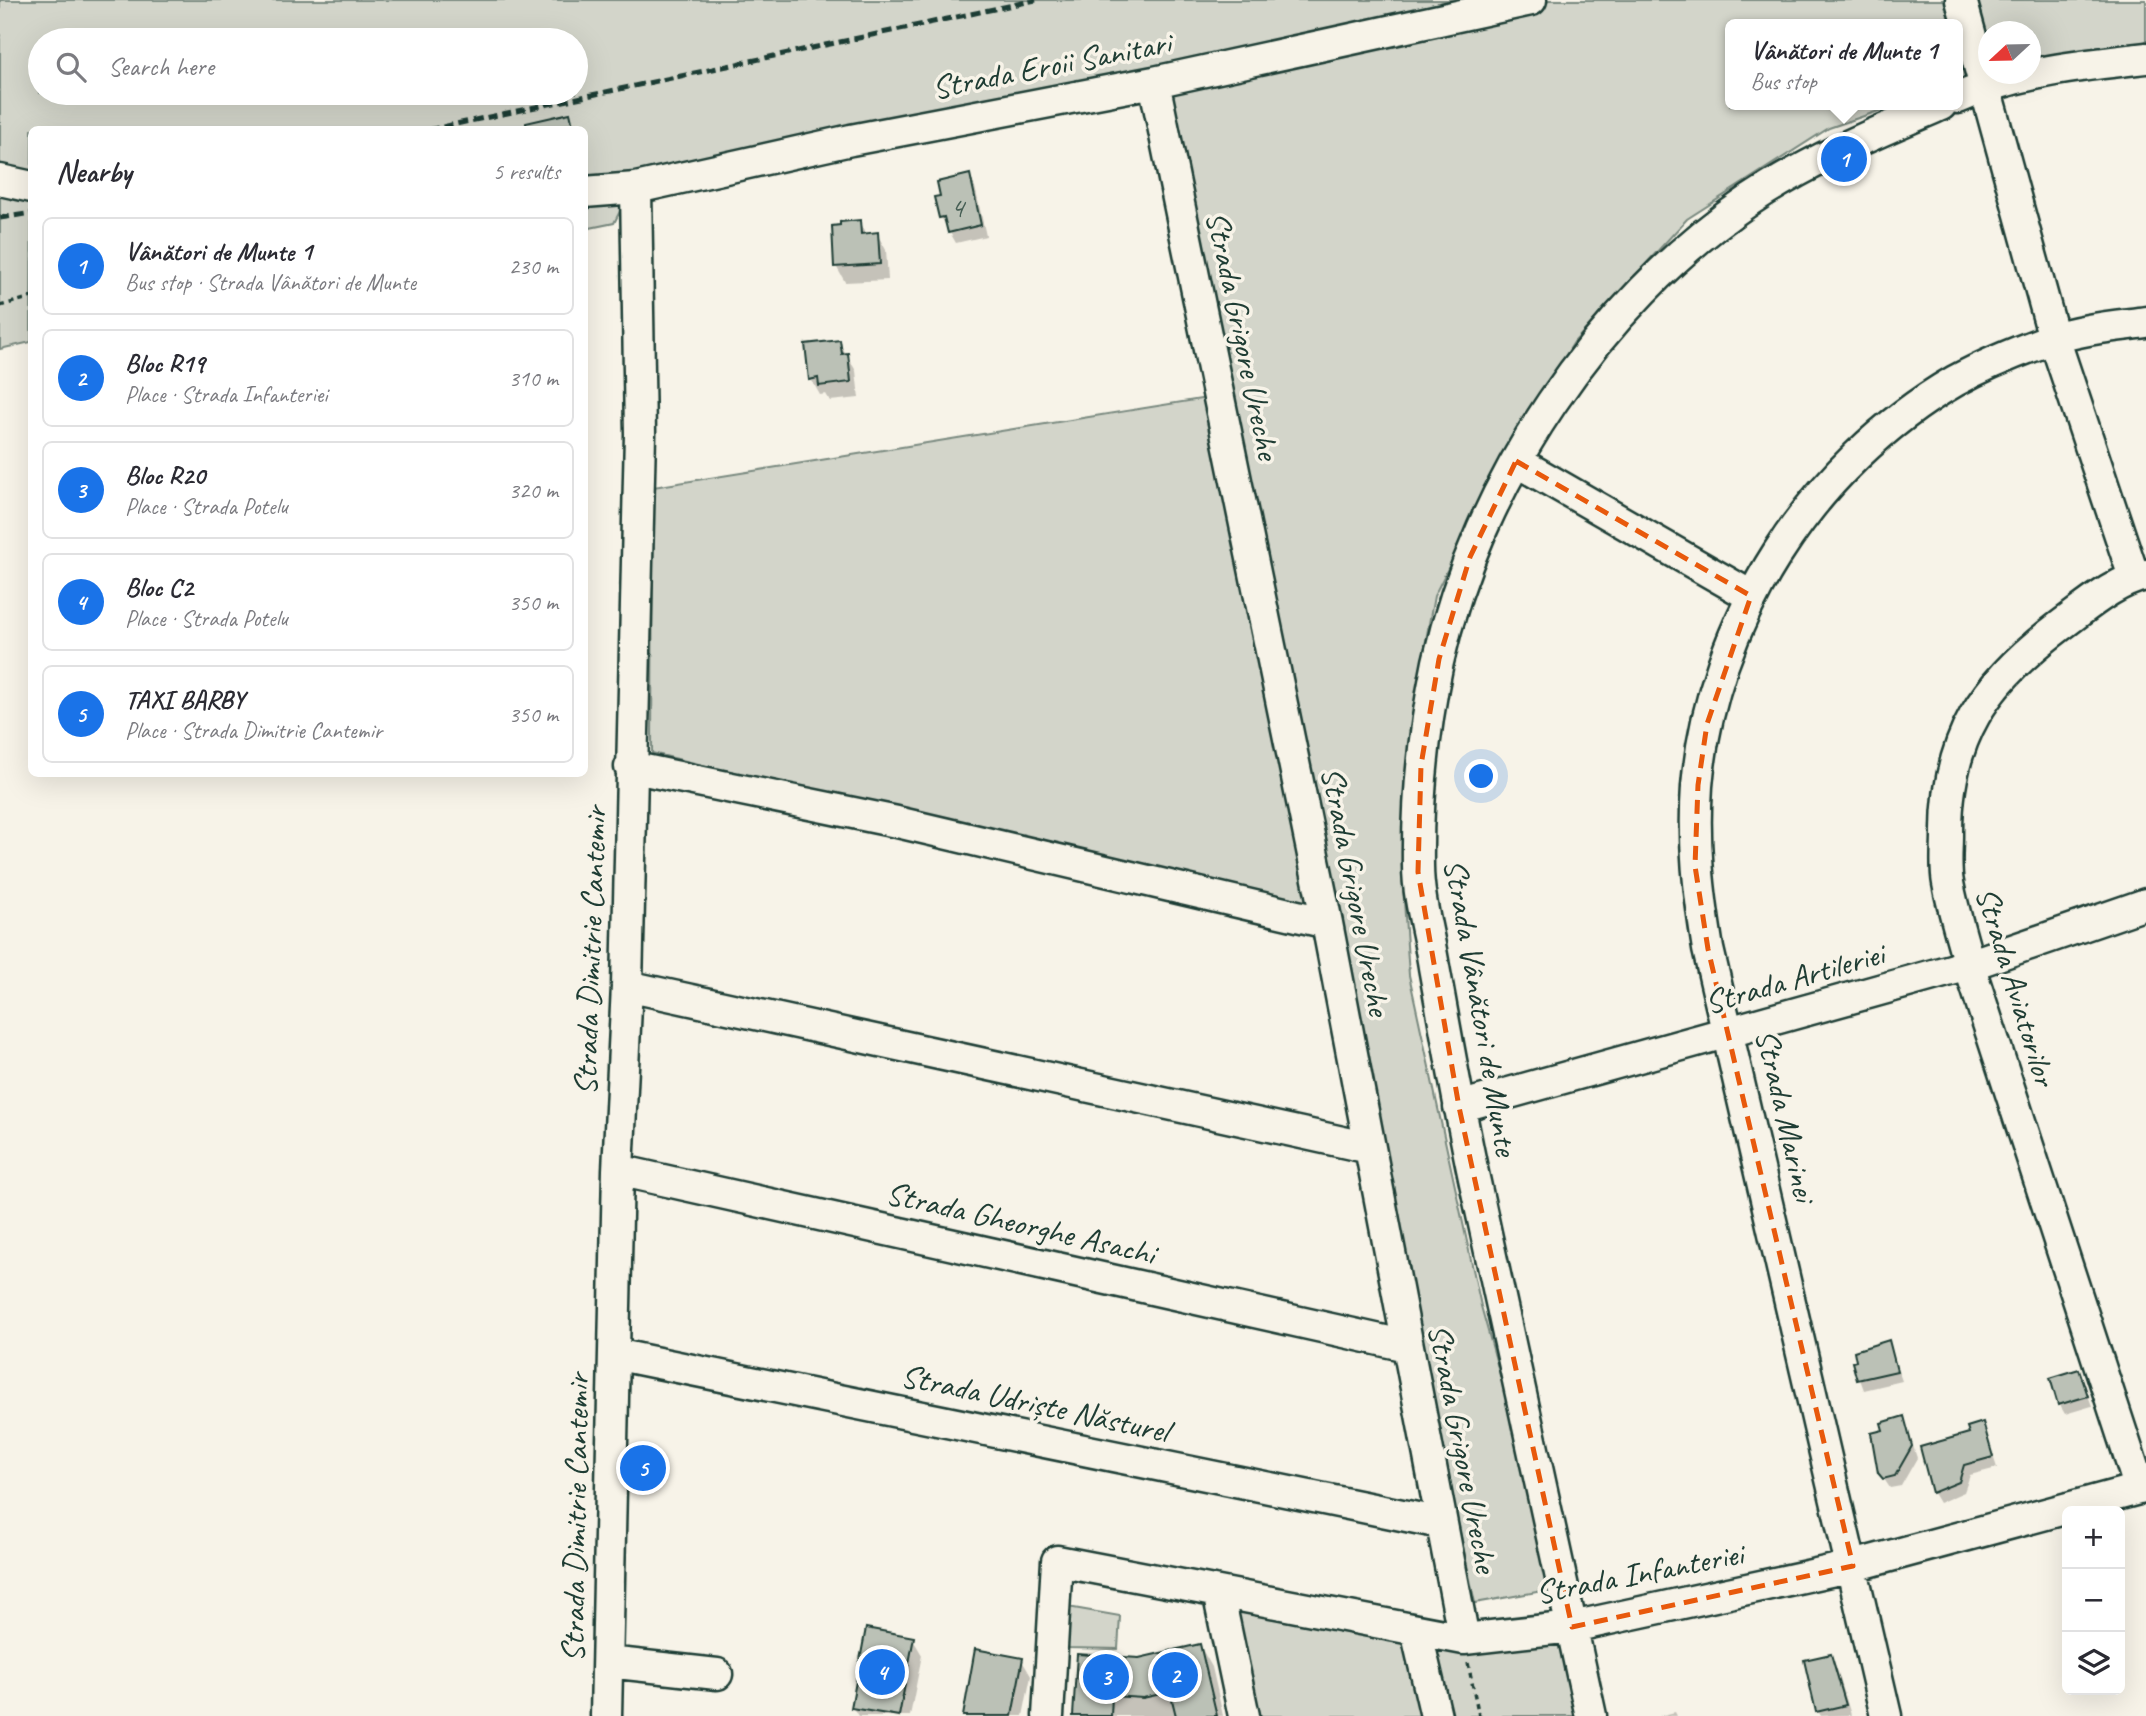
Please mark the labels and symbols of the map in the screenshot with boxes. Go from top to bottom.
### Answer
street label: Strada Eroii Sanitari [928,21,1178,109]
north arrow [1978,21,2041,84]
pin: 1 [1821,133,1867,185]
house number: 4 [950,188,966,226]
street label: Strada Grigore Ureche [1196,207,1290,465]
your location [1464,759,1498,793]
street label: Strada Grigore Ureche [1311,763,1401,1021]
street label: Strada Dimitrie Cantemir [564,803,616,1096]
street label: Strada Vânători de Munte [1434,856,1528,1161]
street label: Strada Aviatorilor [1966,882,2067,1093]
street label: Strada Artileriei [1700,931,1892,1024]
street label: Strada Marinei [1746,1025,1827,1209]
street label: Strada Gheorghe Asachi [882,1172,1163,1275]
street label: Strada Grigore Ureche [1418,1320,1508,1578]
street label: Strada Udriște Năsturel [897,1354,1178,1453]
street label: Strada Dimitrie Cantemir [551,1370,599,1663]
pin: 5 [620,1442,666,1494]
street label: Strada Infanteriei [1532,1532,1750,1614]
pin: 4 [859,1646,905,1698]
pin: 2 [1152,1649,1198,1701]
pin: 3 [1083,1651,1129,1703]

